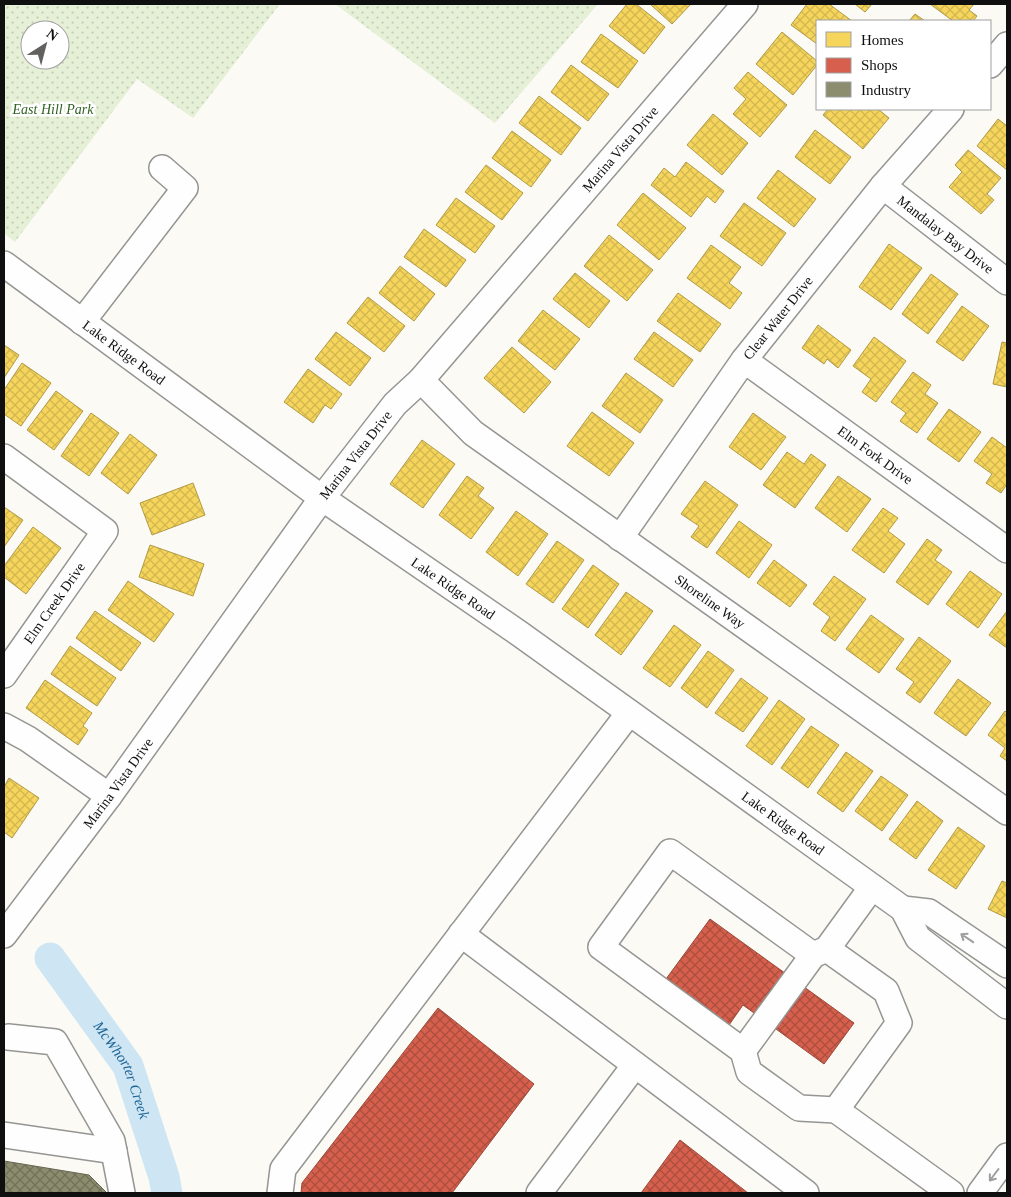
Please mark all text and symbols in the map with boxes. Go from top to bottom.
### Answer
north arrow [20,20,70,70]
legend [816,20,991,110]
text: N [44,26,61,44]
text: Homes [861,32,904,48]
text: Shops [861,57,898,73]
text: Industry [861,82,911,98]
park label: East Hill Park [12,102,94,117]
street label: Marina Vista Drive [580,103,661,195]
street label: Mandalay Bay Drive [894,193,996,277]
street label: Clear Water Drive [740,274,816,363]
street label: Lake Ridge Road [80,318,168,388]
street label: Marina Vista Drive [317,408,395,502]
street label: Elm Fork Drive [835,423,915,487]
street label: Lake Ridge Road [408,555,498,622]
street label: Elm Creek Drive [21,560,88,647]
street label: Shoreline Way [672,572,748,632]
street label: Marina Vista Drive [80,735,156,831]
street label: Lake Ridge Road [739,789,827,858]
one-way arrow [960,933,974,943]
water label: McWhorter Creek [90,1017,153,1121]
one-way arrow [988,1168,999,1181]

